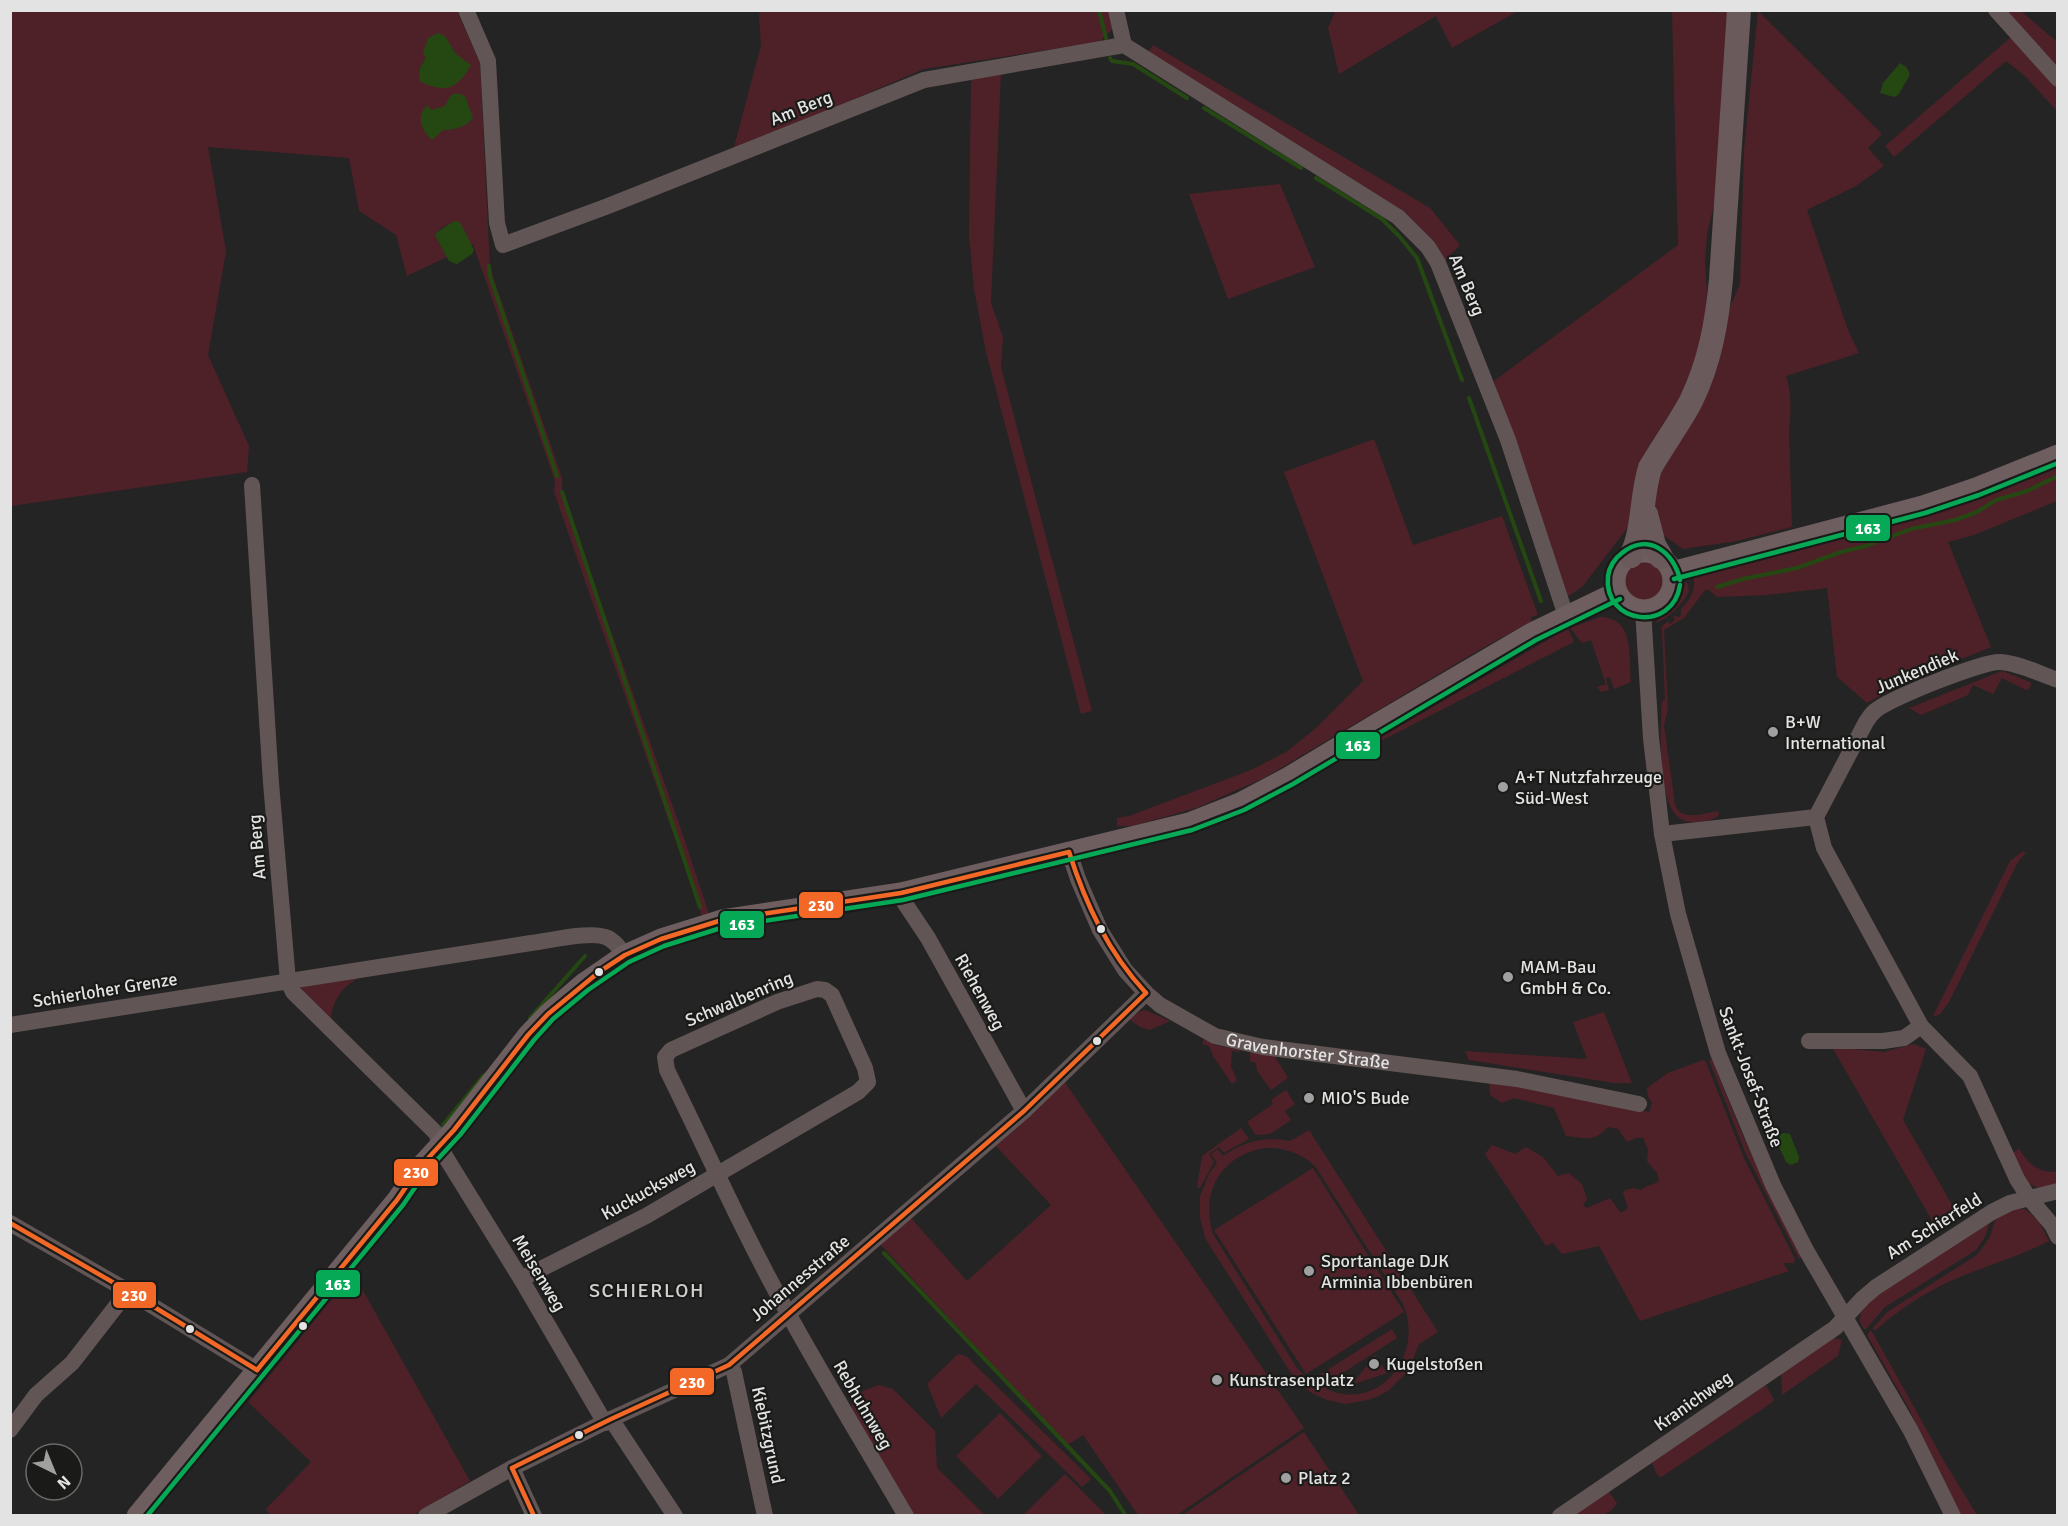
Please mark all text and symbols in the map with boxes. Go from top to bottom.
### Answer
street label: Am Berg [767,86,835,130]
street label: Am Berg [1444,251,1490,319]
line badge: 163 [1845,514,1891,542]
text: 163 [1855,519,1881,539]
street label: Junkendiek [1872,644,1962,698]
place label: B+W International [1785,711,1886,754]
marker: B+W International [1766,725,1780,739]
line badge: 163 [1335,731,1381,760]
text: 163 [1345,736,1371,756]
place label: A+T Nutzfahrzeuge Süd-West [1515,766,1662,809]
marker: A+T Nutzfahrzeuge Süd-West [1496,780,1510,794]
street label: Am Berg [243,814,271,880]
line badge: 230 [798,891,844,919]
text: 230 [808,896,834,916]
line badge: 163 [719,910,765,939]
text: 163 [729,915,755,935]
unlabelled marker [1095,923,1107,935]
street label: Riehenweg [950,950,1010,1034]
place label: MAM-Bau GmbH & Co. [1520,956,1611,999]
unlabelled marker [593,966,605,978]
street label: Schwalbenring [682,966,796,1032]
street label: Schierloher Grenze [31,968,179,1012]
marker: MAM-Bau GmbH & Co. [1501,970,1515,984]
street label: Sankt-Josef-Straße [1714,1003,1788,1151]
street label: Gravenhorster Straße [1224,1028,1391,1074]
unlabelled marker [1091,1035,1103,1047]
place label: MIO'S Bude [1321,1087,1410,1109]
marker: MIO'S Bude [1302,1091,1316,1105]
street label: Kuckucksweg [597,1155,699,1225]
line badge: 230 [393,1158,439,1187]
text: 230 [403,1163,429,1183]
street label: Am Schierfeld [1882,1188,1986,1264]
street label: Meisenweg [507,1230,571,1316]
street label: Johannesstraße [746,1230,854,1326]
place label: Sportanlage DJK Arminia Ibbenbüren [1321,1250,1473,1293]
marker: Sportanlage DJK Arminia Ibbenbüren [1302,1264,1316,1278]
line badge: 163 [315,1269,361,1298]
text: 163 [325,1275,351,1295]
district label: SCHIERLOH [589,1278,705,1303]
line badge: 230 [112,1281,157,1309]
text: 230 [121,1286,147,1306]
unlabelled marker [297,1320,309,1332]
unlabelled marker [184,1323,196,1335]
place label: Kugelstoßen [1386,1353,1483,1375]
street label: Rebhuhnweg [829,1356,897,1454]
marker: Kugelstoßen [1367,1357,1381,1371]
street label: Kranichweg [1650,1366,1736,1436]
line badge: 230 [669,1367,715,1396]
place label: Kunstrasenplatz [1229,1369,1354,1391]
text: 230 [679,1373,705,1393]
marker: Kunstrasenplatz [1210,1373,1224,1387]
street label: Kiebitzgrund [747,1384,789,1486]
unlabelled marker [573,1429,585,1441]
north arrow [24,1442,84,1502]
place label: Platz 2 [1298,1467,1351,1489]
text: N [53,1471,74,1493]
marker: Platz 2 [1279,1471,1293,1485]

